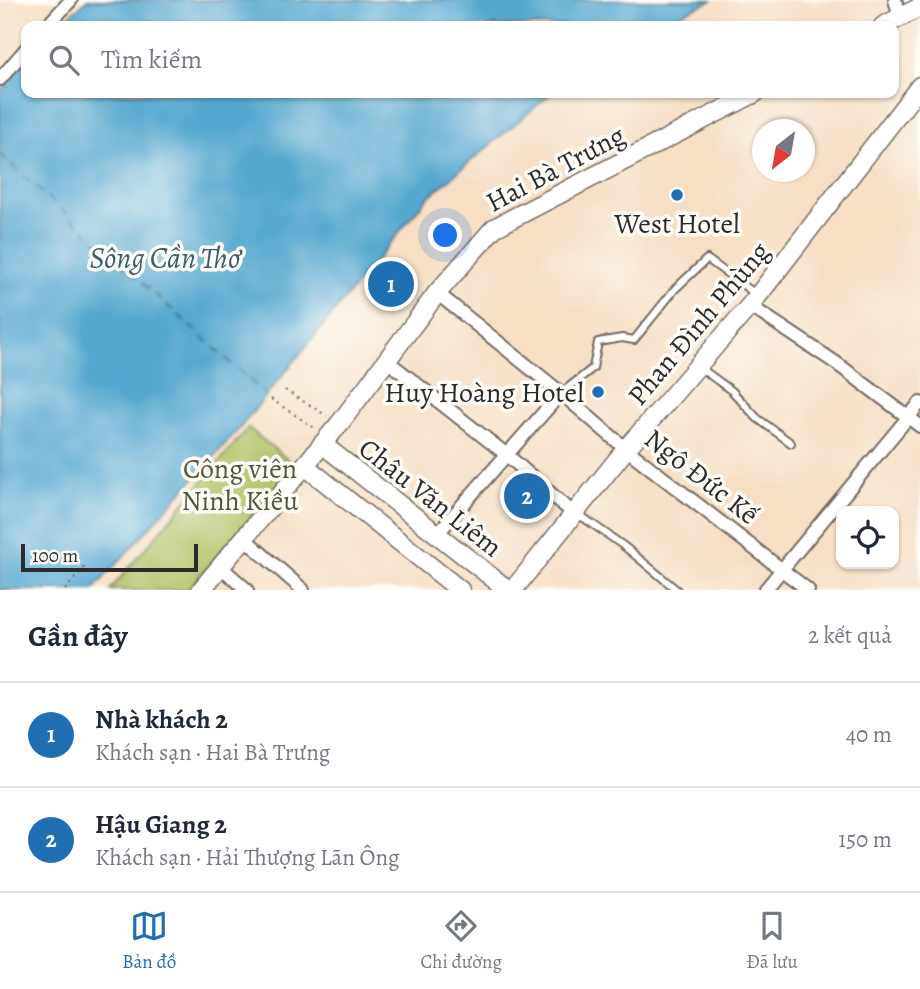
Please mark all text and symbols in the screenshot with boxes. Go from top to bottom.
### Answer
search box [21,21,899,98]
icon: search [45,41,83,79]
text: Tìm kiếm [101,42,202,77]
street label: Hai Bà Trưng [479,116,632,221]
north arrow [752,119,815,182]
marker: West Hotel [669,187,685,203]
place label: West Hotel [613,205,740,243]
your location [428,218,462,252]
street label: Phan Đình Phùng [619,234,779,414]
water label: Sông Cần Thơ [89,238,243,278]
pin: 1 [368,258,414,310]
place label: Huy Hoàng Hotel [384,374,584,412]
marker: Huy Hoàng Hotel [590,384,606,400]
street label: Ngô Đức Kế [636,420,766,533]
street label: Châu Văn Liêm [351,430,510,566]
park label: Công viên Ninh Kiều [182,450,299,520]
pin: 2 [504,470,550,522]
map controls [836,506,899,569]
button: locate [836,506,899,569]
scale bar [21,541,198,573]
text: 100 m [32,543,78,569]
text: Gần đây [28,616,128,656]
text: 2 kết quả [808,620,892,651]
text: Nhà khách 2 [95,702,228,737]
text: 1 [47,719,55,750]
text: 40 m [846,719,892,750]
text: Khách sạn · Hai Bà Trưng [95,737,330,768]
text: Hậu Giang 2 [95,807,227,842]
text: 2 [45,824,57,855]
text: 150 m [838,824,892,855]
text: Khách sạn · Hải Thượng Lãn Ông [95,842,400,873]
tab: Bản đồ [122,907,176,975]
tab: Chỉ đường [420,907,502,975]
tab: Đã lưu [746,907,798,975]

